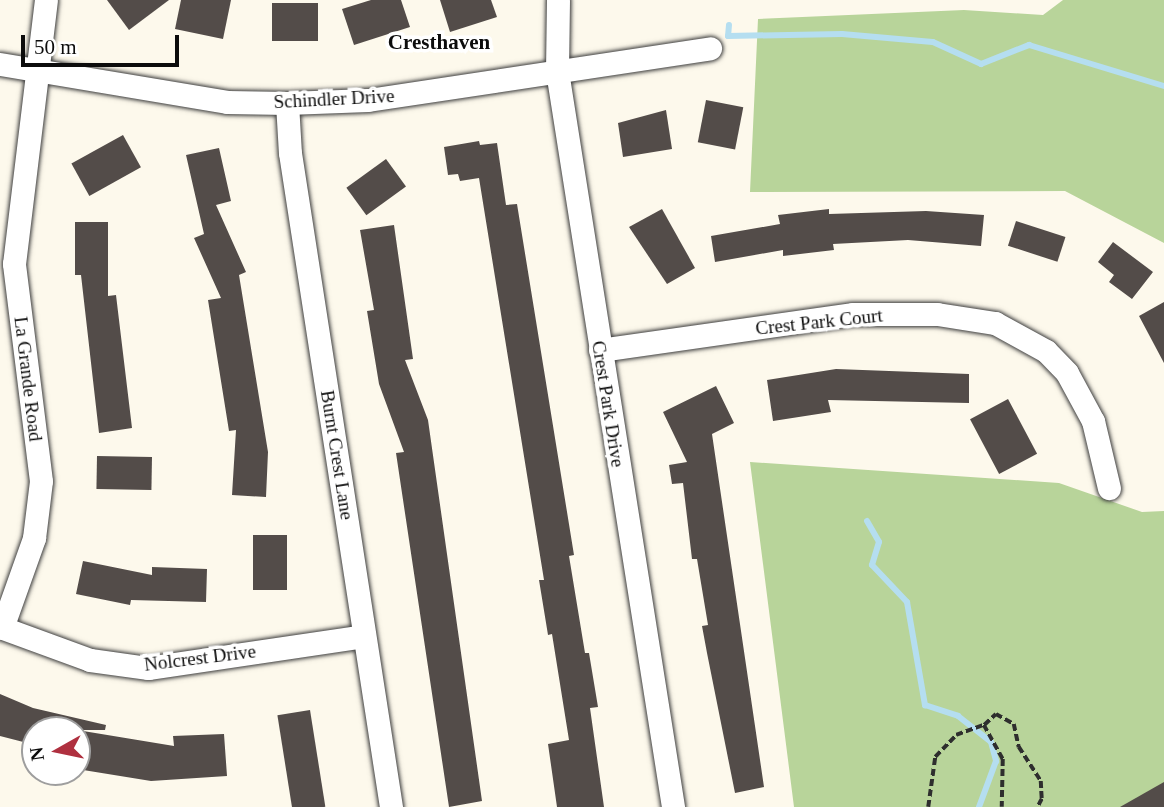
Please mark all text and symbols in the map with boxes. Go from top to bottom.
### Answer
scale bar [24,21,182,65]
district label: Cresthaven [388,29,490,55]
text: 50 m [34,35,77,59]
street label: Schindler Drive [273,84,395,114]
street label: Crest Park Court [754,304,884,340]
street label: La Grande Road [9,315,47,443]
street label: Crest Park Drive [587,339,629,469]
street label: Burnt Crest Lane [316,389,358,521]
street label: Nolcrest Drive [143,640,257,676]
north arrow [21,716,91,786]
text: N [25,746,48,762]

